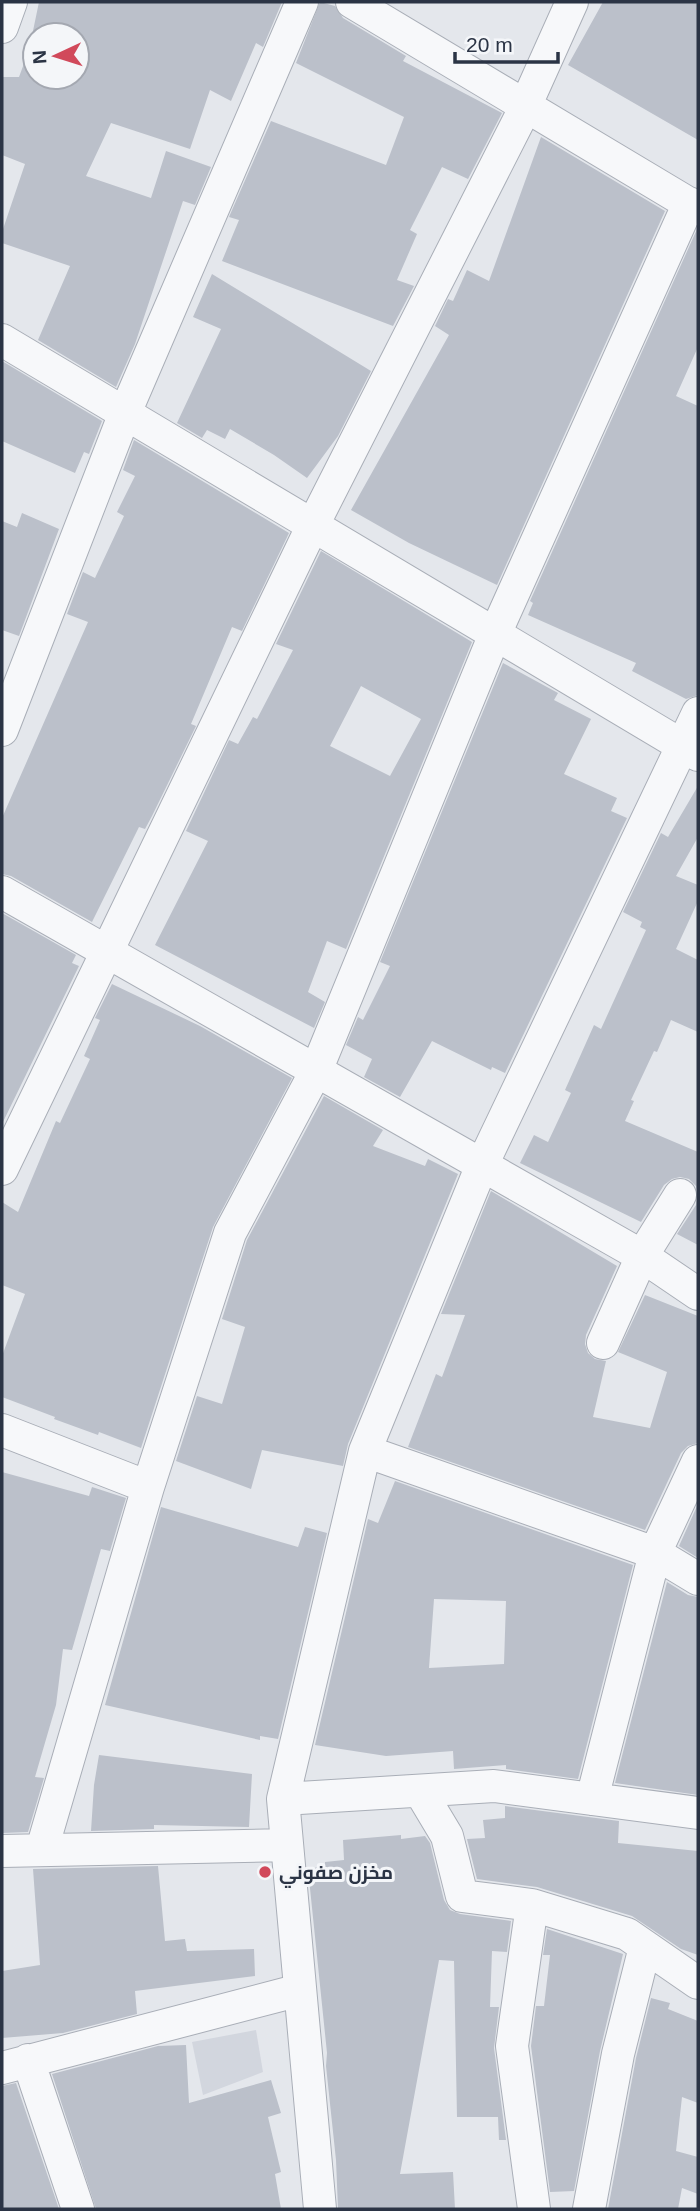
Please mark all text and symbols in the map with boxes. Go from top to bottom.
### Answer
north arrow [21,21,91,91]
scale bar [455,21,558,65]
text: 20 m [466,33,513,56]
text: N [29,50,50,65]
place label: مخزن صفوني [279,1862,393,1888]
marker: مخزن صفوني [257,1864,273,1880]

